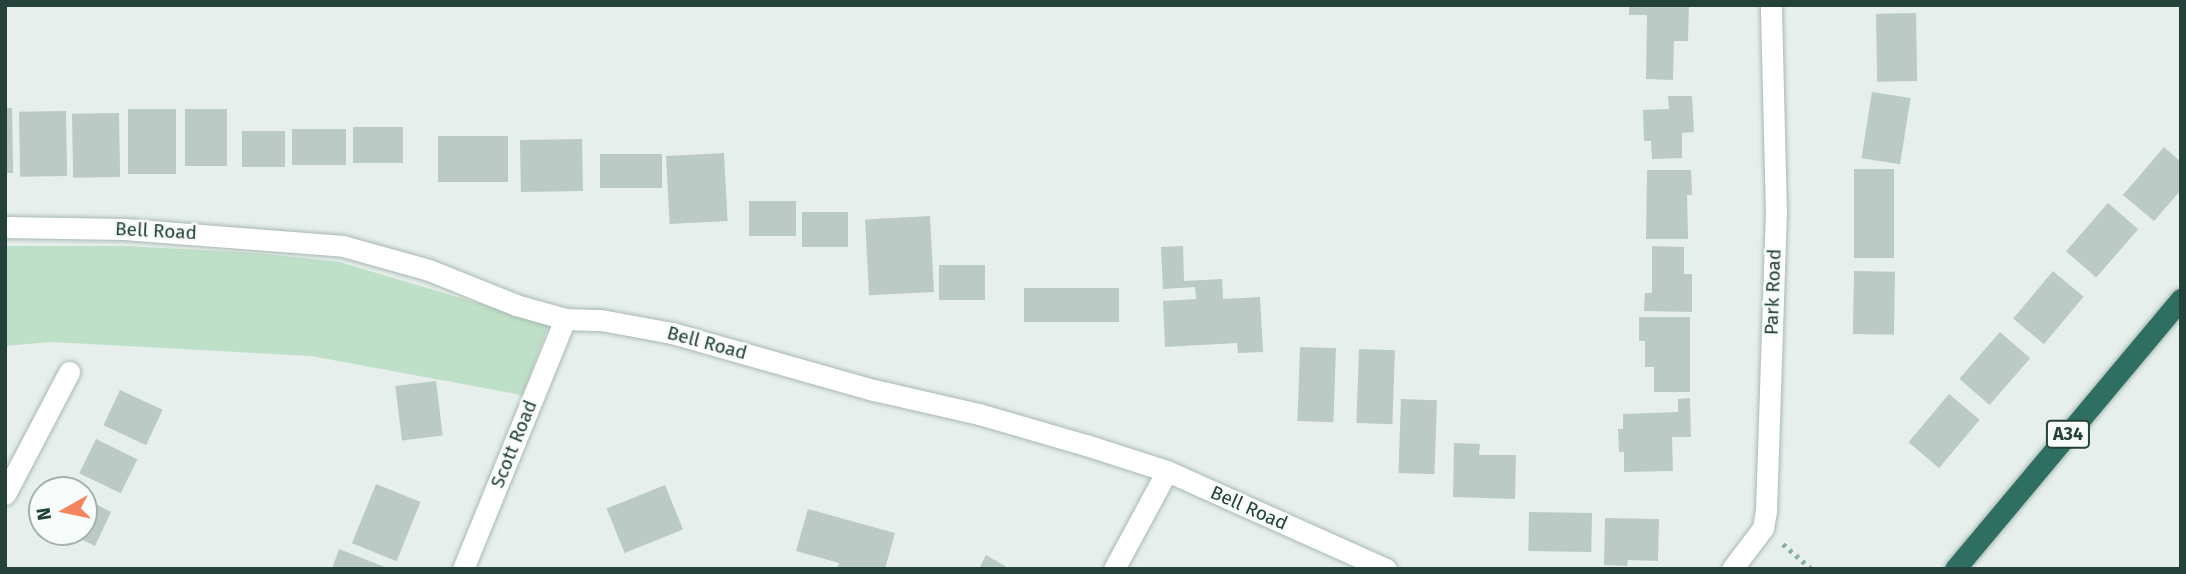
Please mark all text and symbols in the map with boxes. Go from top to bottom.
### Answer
street label: Bell Road [115,217,197,245]
street label: Park Road [1760,249,1786,335]
street label: Bell Road [664,321,750,365]
street label: Scott Road [486,397,542,491]
road number: A34 [2045,420,2091,448]
north arrow [28,476,98,546]
street label: Bell Road [1207,481,1291,535]
text: N [31,506,56,522]

